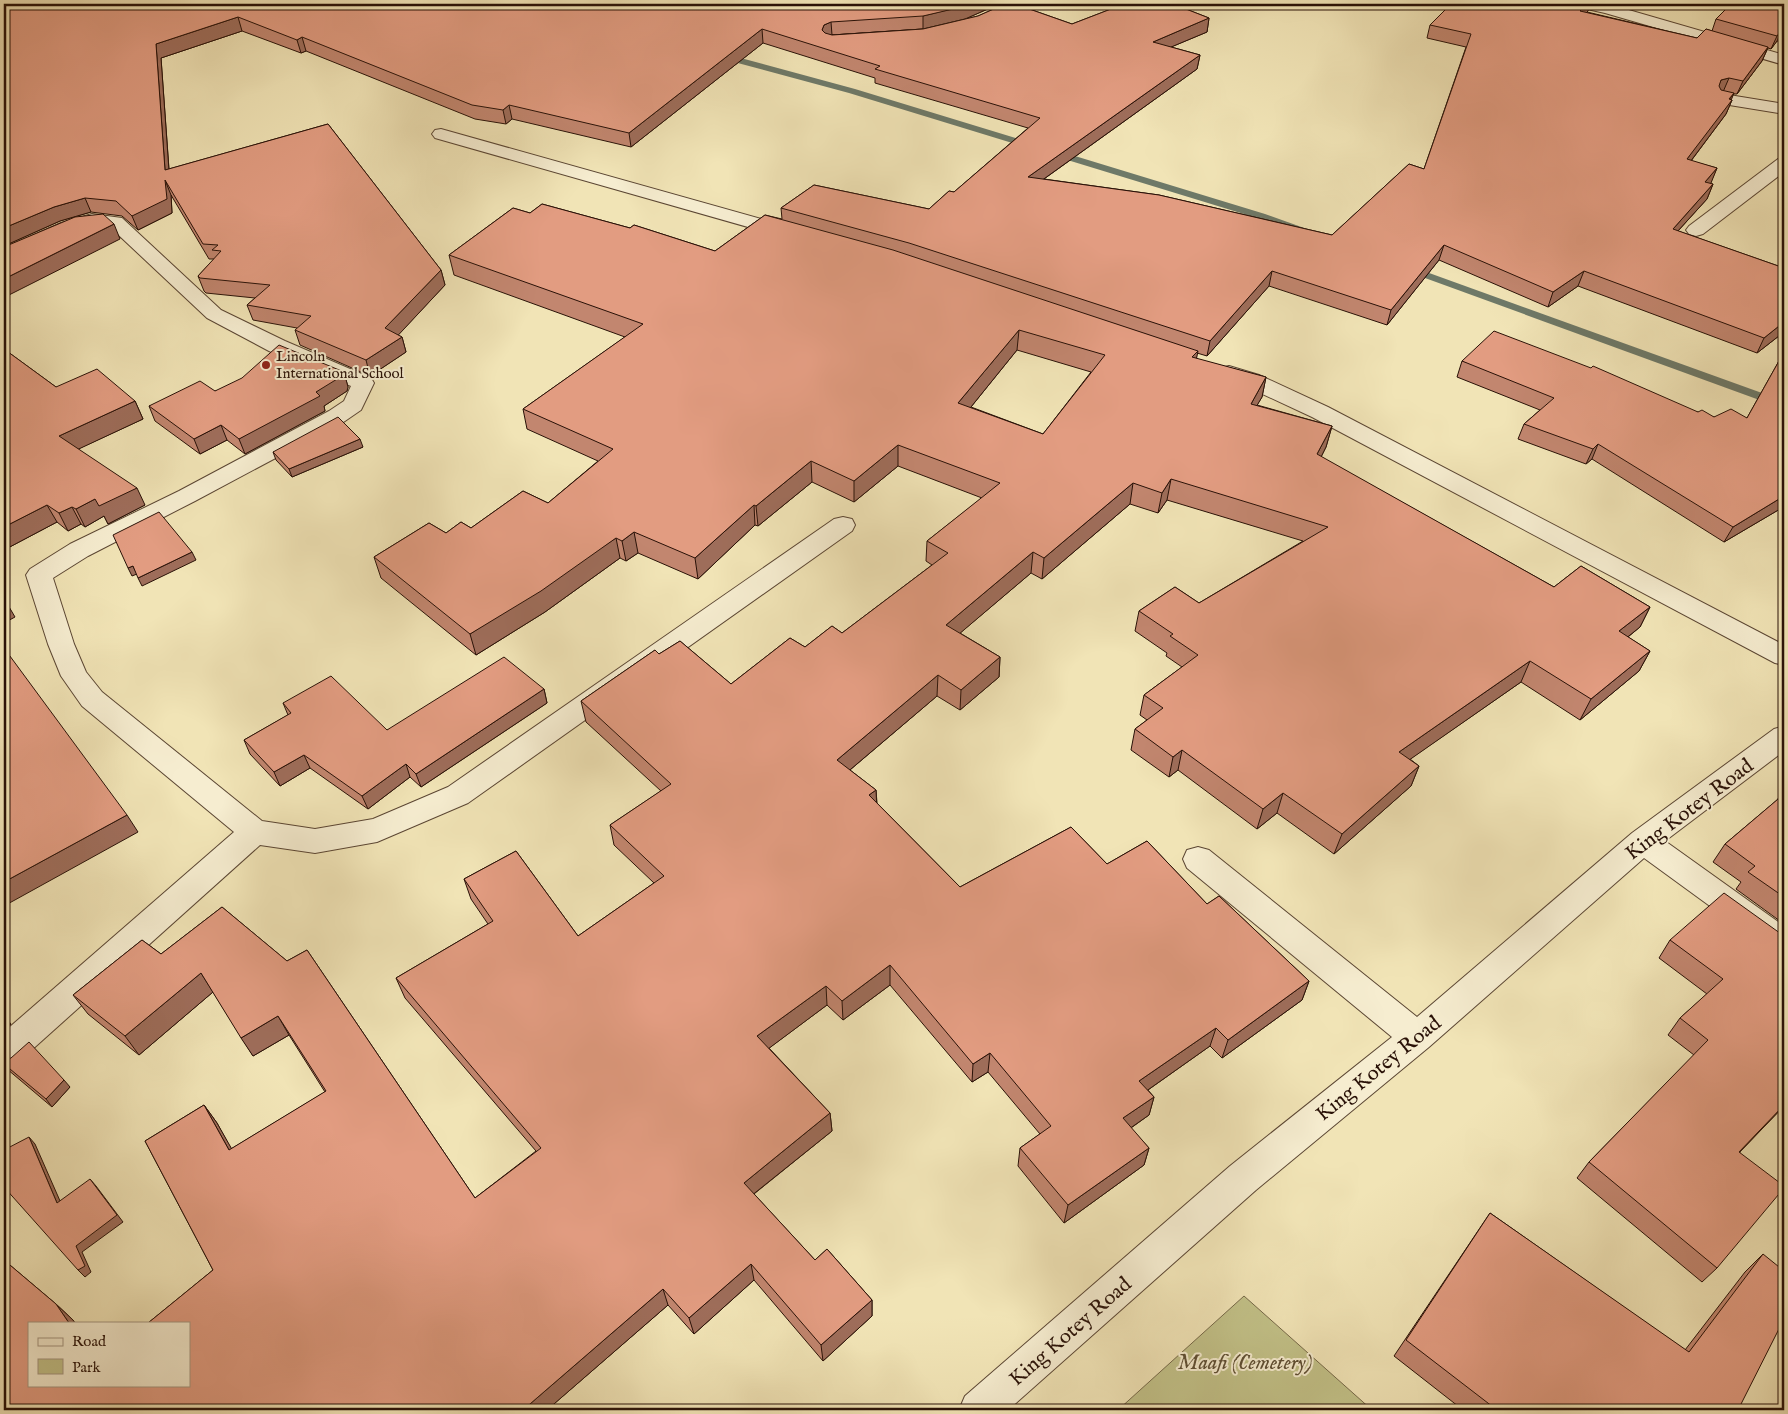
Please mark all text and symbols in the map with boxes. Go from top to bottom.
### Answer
place label: Lincoln International School [276,347,405,383]
marker: Lincoln International School [260,359,272,371]
street label: King Kotey Road [1620,753,1760,867]
street label: King Kotey Road [1311,1010,1448,1128]
street label: King Kotey Road [1004,1271,1138,1393]
legend [28,1322,190,1386]
text: Road [72,1332,107,1351]
park label: Maafi (Cemetery) [1178,1350,1312,1377]
text: Park [72,1358,102,1377]

